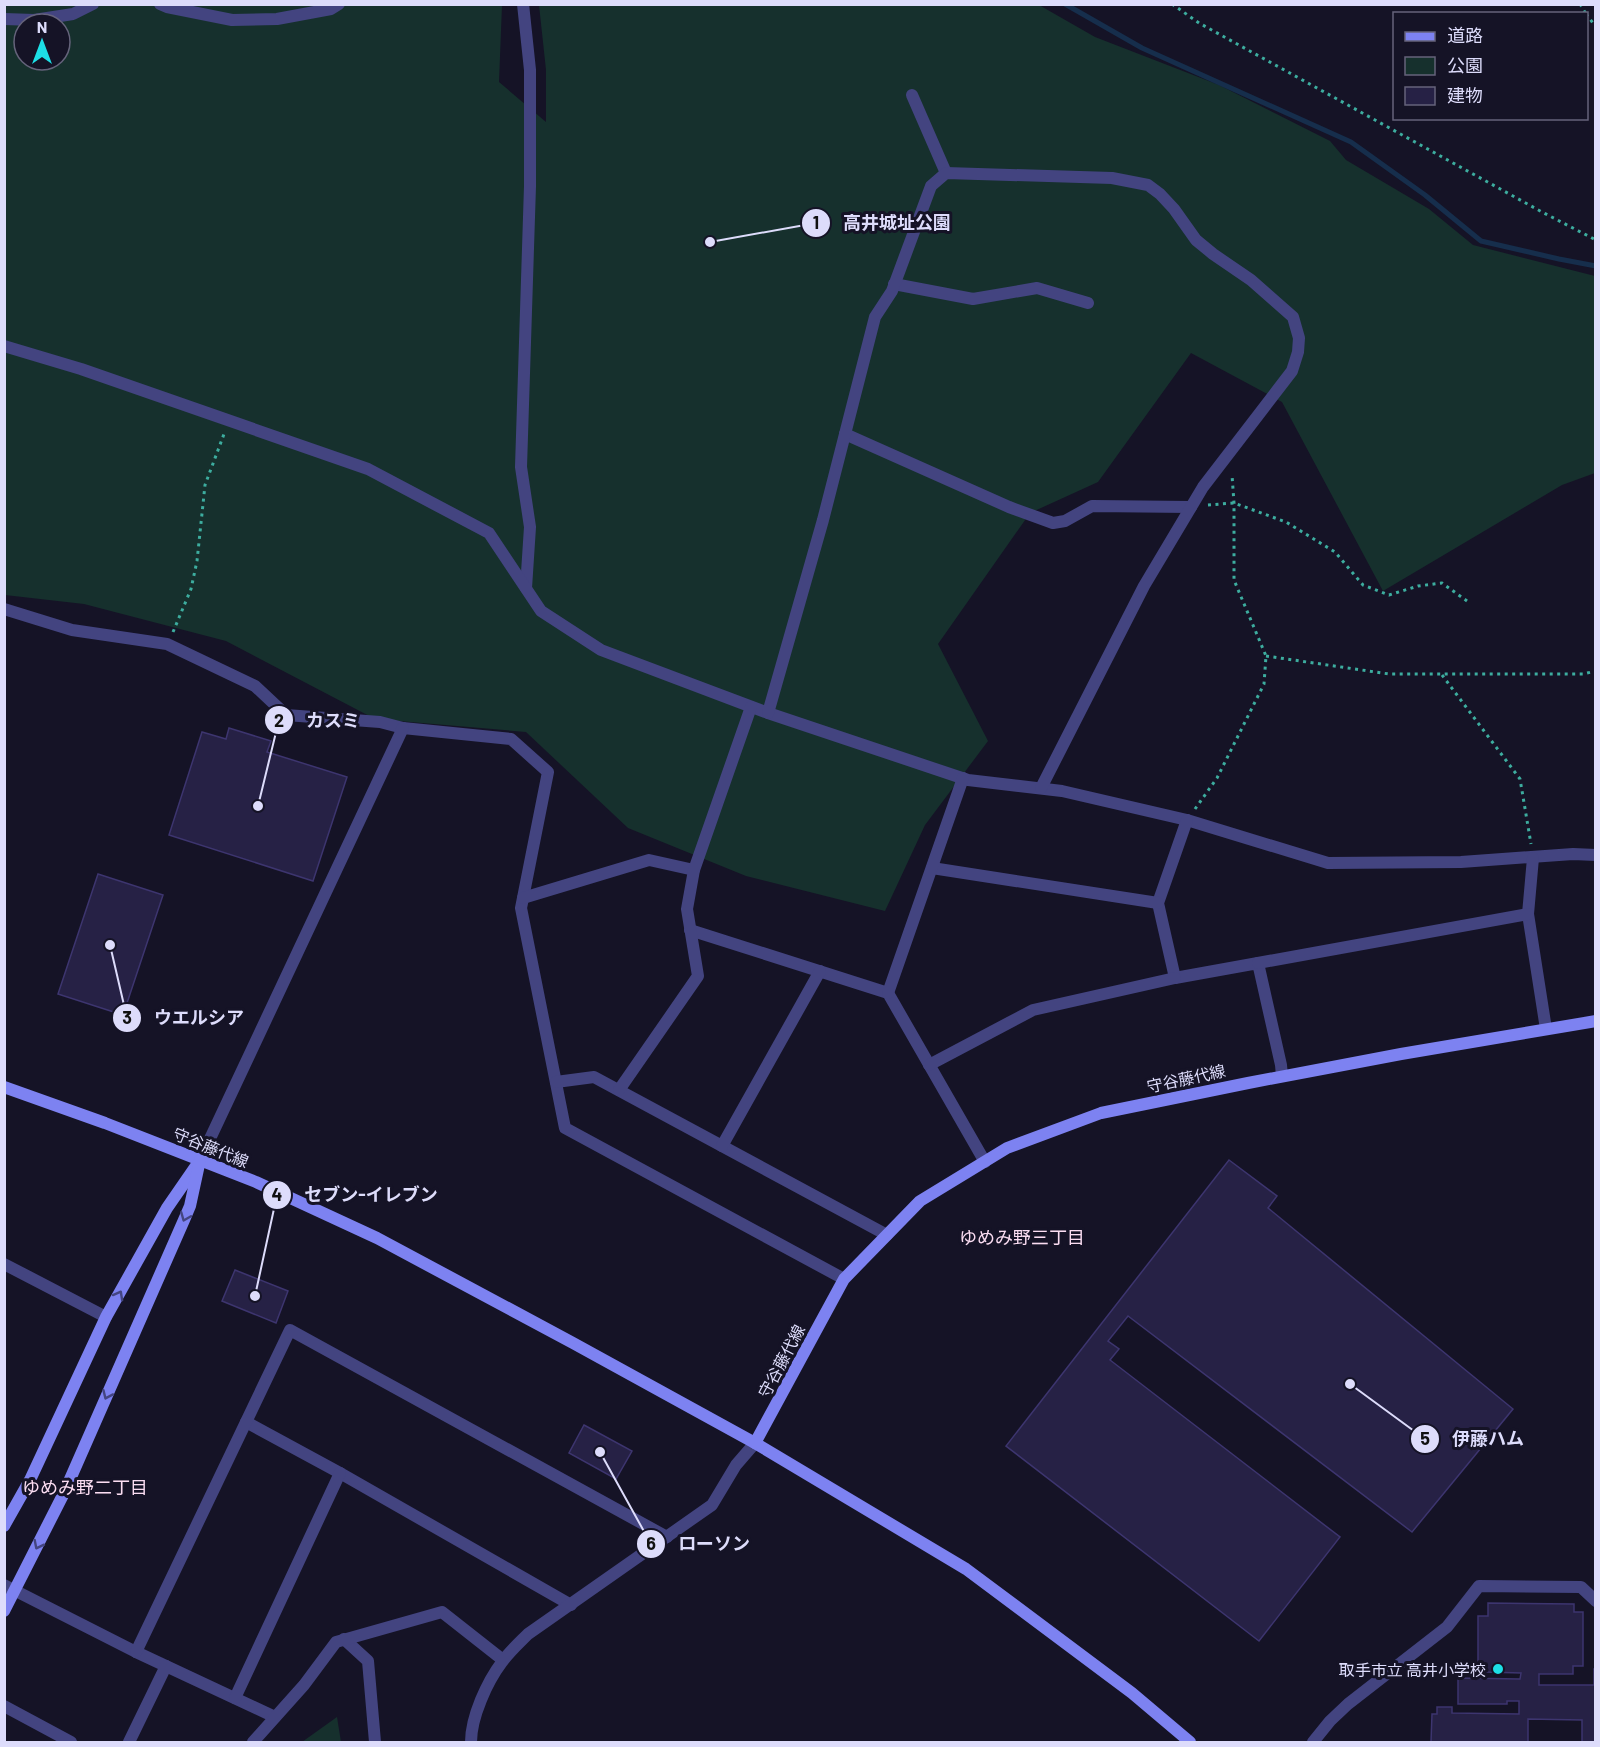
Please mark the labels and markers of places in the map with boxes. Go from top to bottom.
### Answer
callout: 高井城址公園 [801,205,963,241]
callout: カスミ [264,702,372,738]
callout: ウエルシア [112,1000,256,1036]
callout: セブン-イレブン [262,1177,450,1213]
callout: 伊藤ハム [1410,1421,1536,1457]
callout: ローソン [636,1526,762,1562]
place label: 取手市立 高井小学校 [1339,1660,1486,1679]
marker: 取手市立 高井小学校 [1491,1662,1505,1676]

